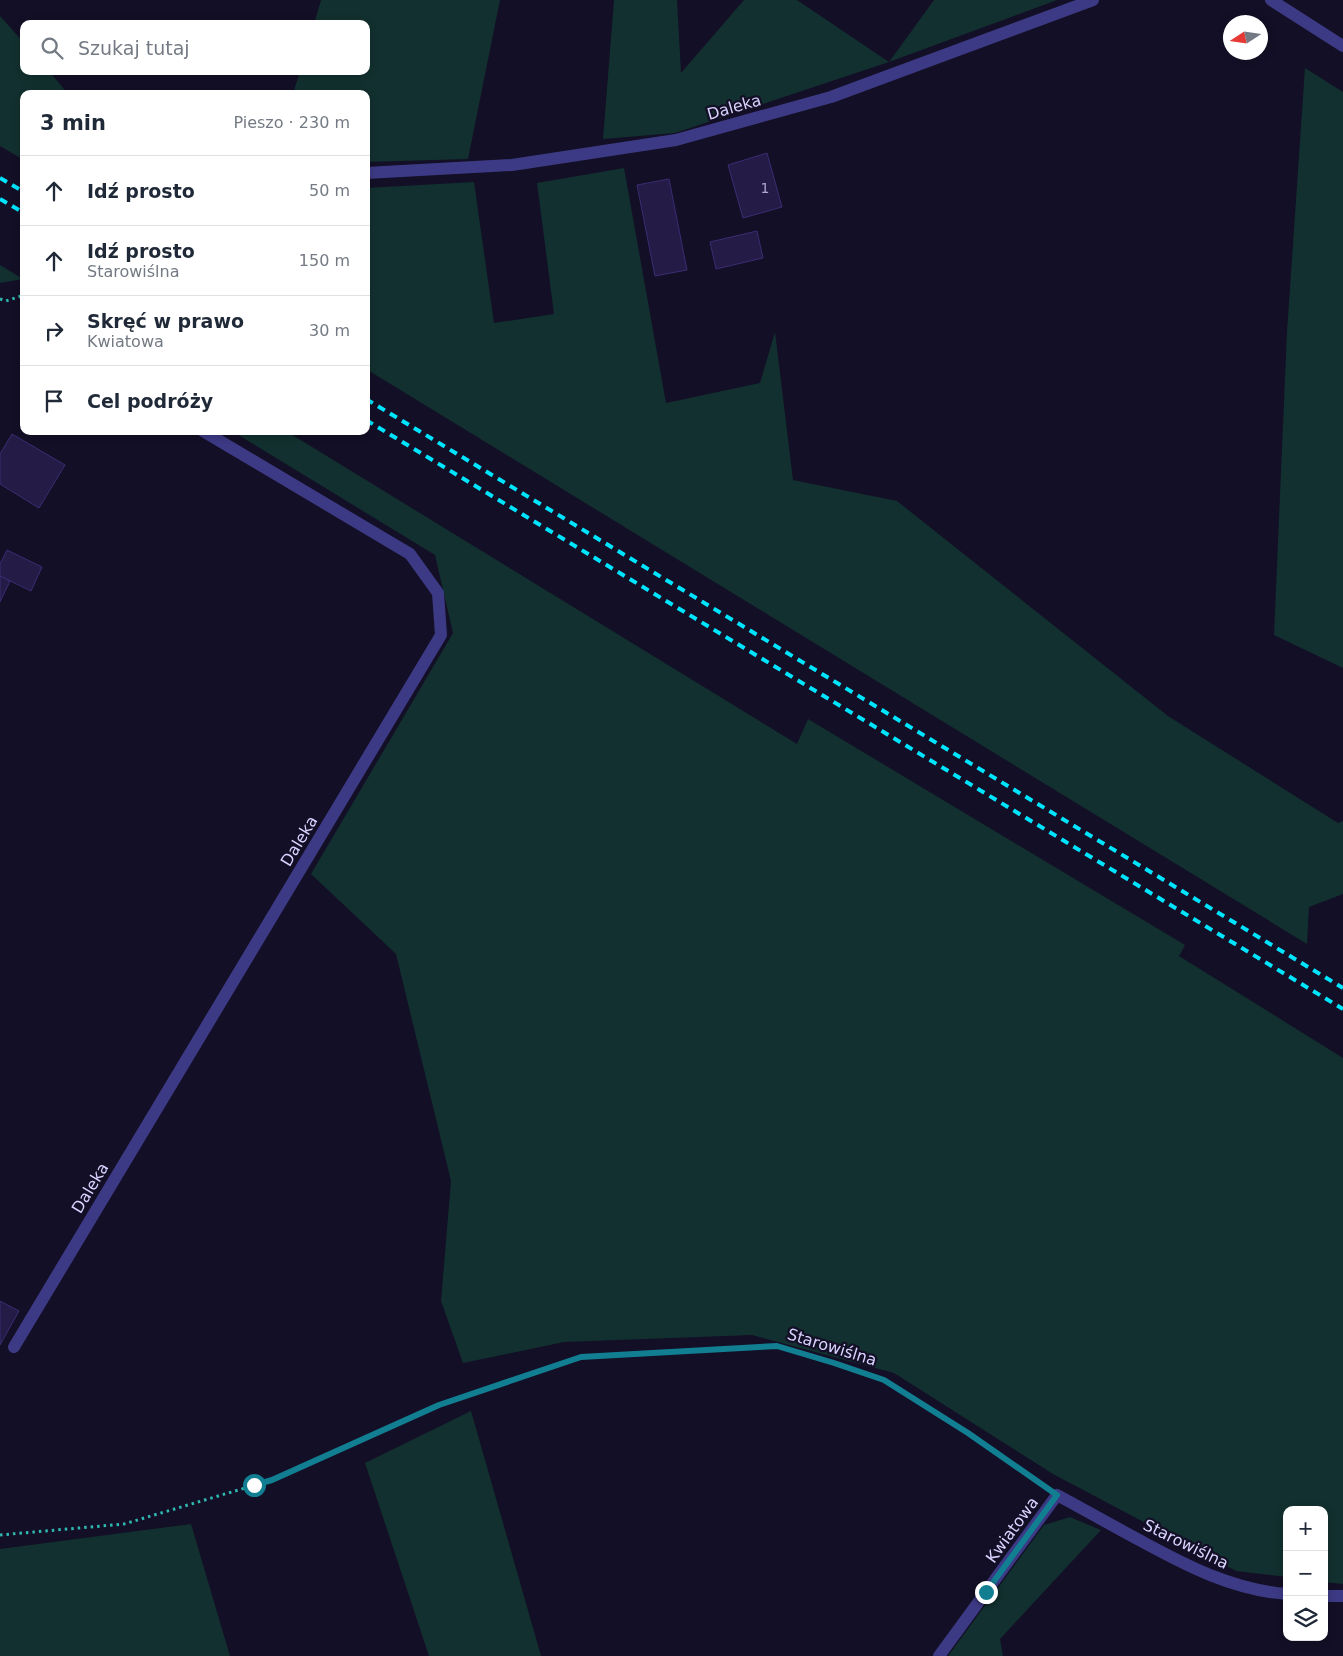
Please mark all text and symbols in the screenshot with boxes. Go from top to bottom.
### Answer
north arrow [1223,15,1268,60]
search box [20,20,370,75]
icon: search [38,34,66,62]
text: Szukaj tutaj [78,37,190,59]
street label: Daleka [705,90,763,124]
text: 3 min [40,111,106,135]
text: Pieszo · 230 m [233,113,350,132]
icon: ahead [40,177,68,205]
text: Idź prosto [87,180,195,202]
house number: 1 [761,180,769,196]
text: 50 m [309,181,350,200]
text: Idź prosto [87,240,195,262]
icon: ahead [40,247,68,275]
text: 150 m [299,251,350,270]
text: Starowiślna [87,262,180,281]
text: Skręć w prawo [87,310,244,332]
icon: right [40,317,68,345]
text: 30 m [309,321,350,340]
text: Kwiatowa [87,332,164,351]
icon: arrive [40,387,68,415]
text: Cel podróży [87,390,213,412]
street label: Daleka [277,812,321,870]
street label: Daleka [68,1159,112,1217]
street label: Starowiślna [785,1324,879,1370]
route start [243,1474,266,1497]
street label: Kwiatowa [982,1493,1042,1567]
map controls [1283,1506,1328,1641]
button: + [1283,1506,1328,1551]
street label: Starowiślna [1140,1515,1232,1573]
button: − [1283,1551,1328,1596]
route end [975,1581,998,1604]
button: layers [1283,1596,1328,1641]

